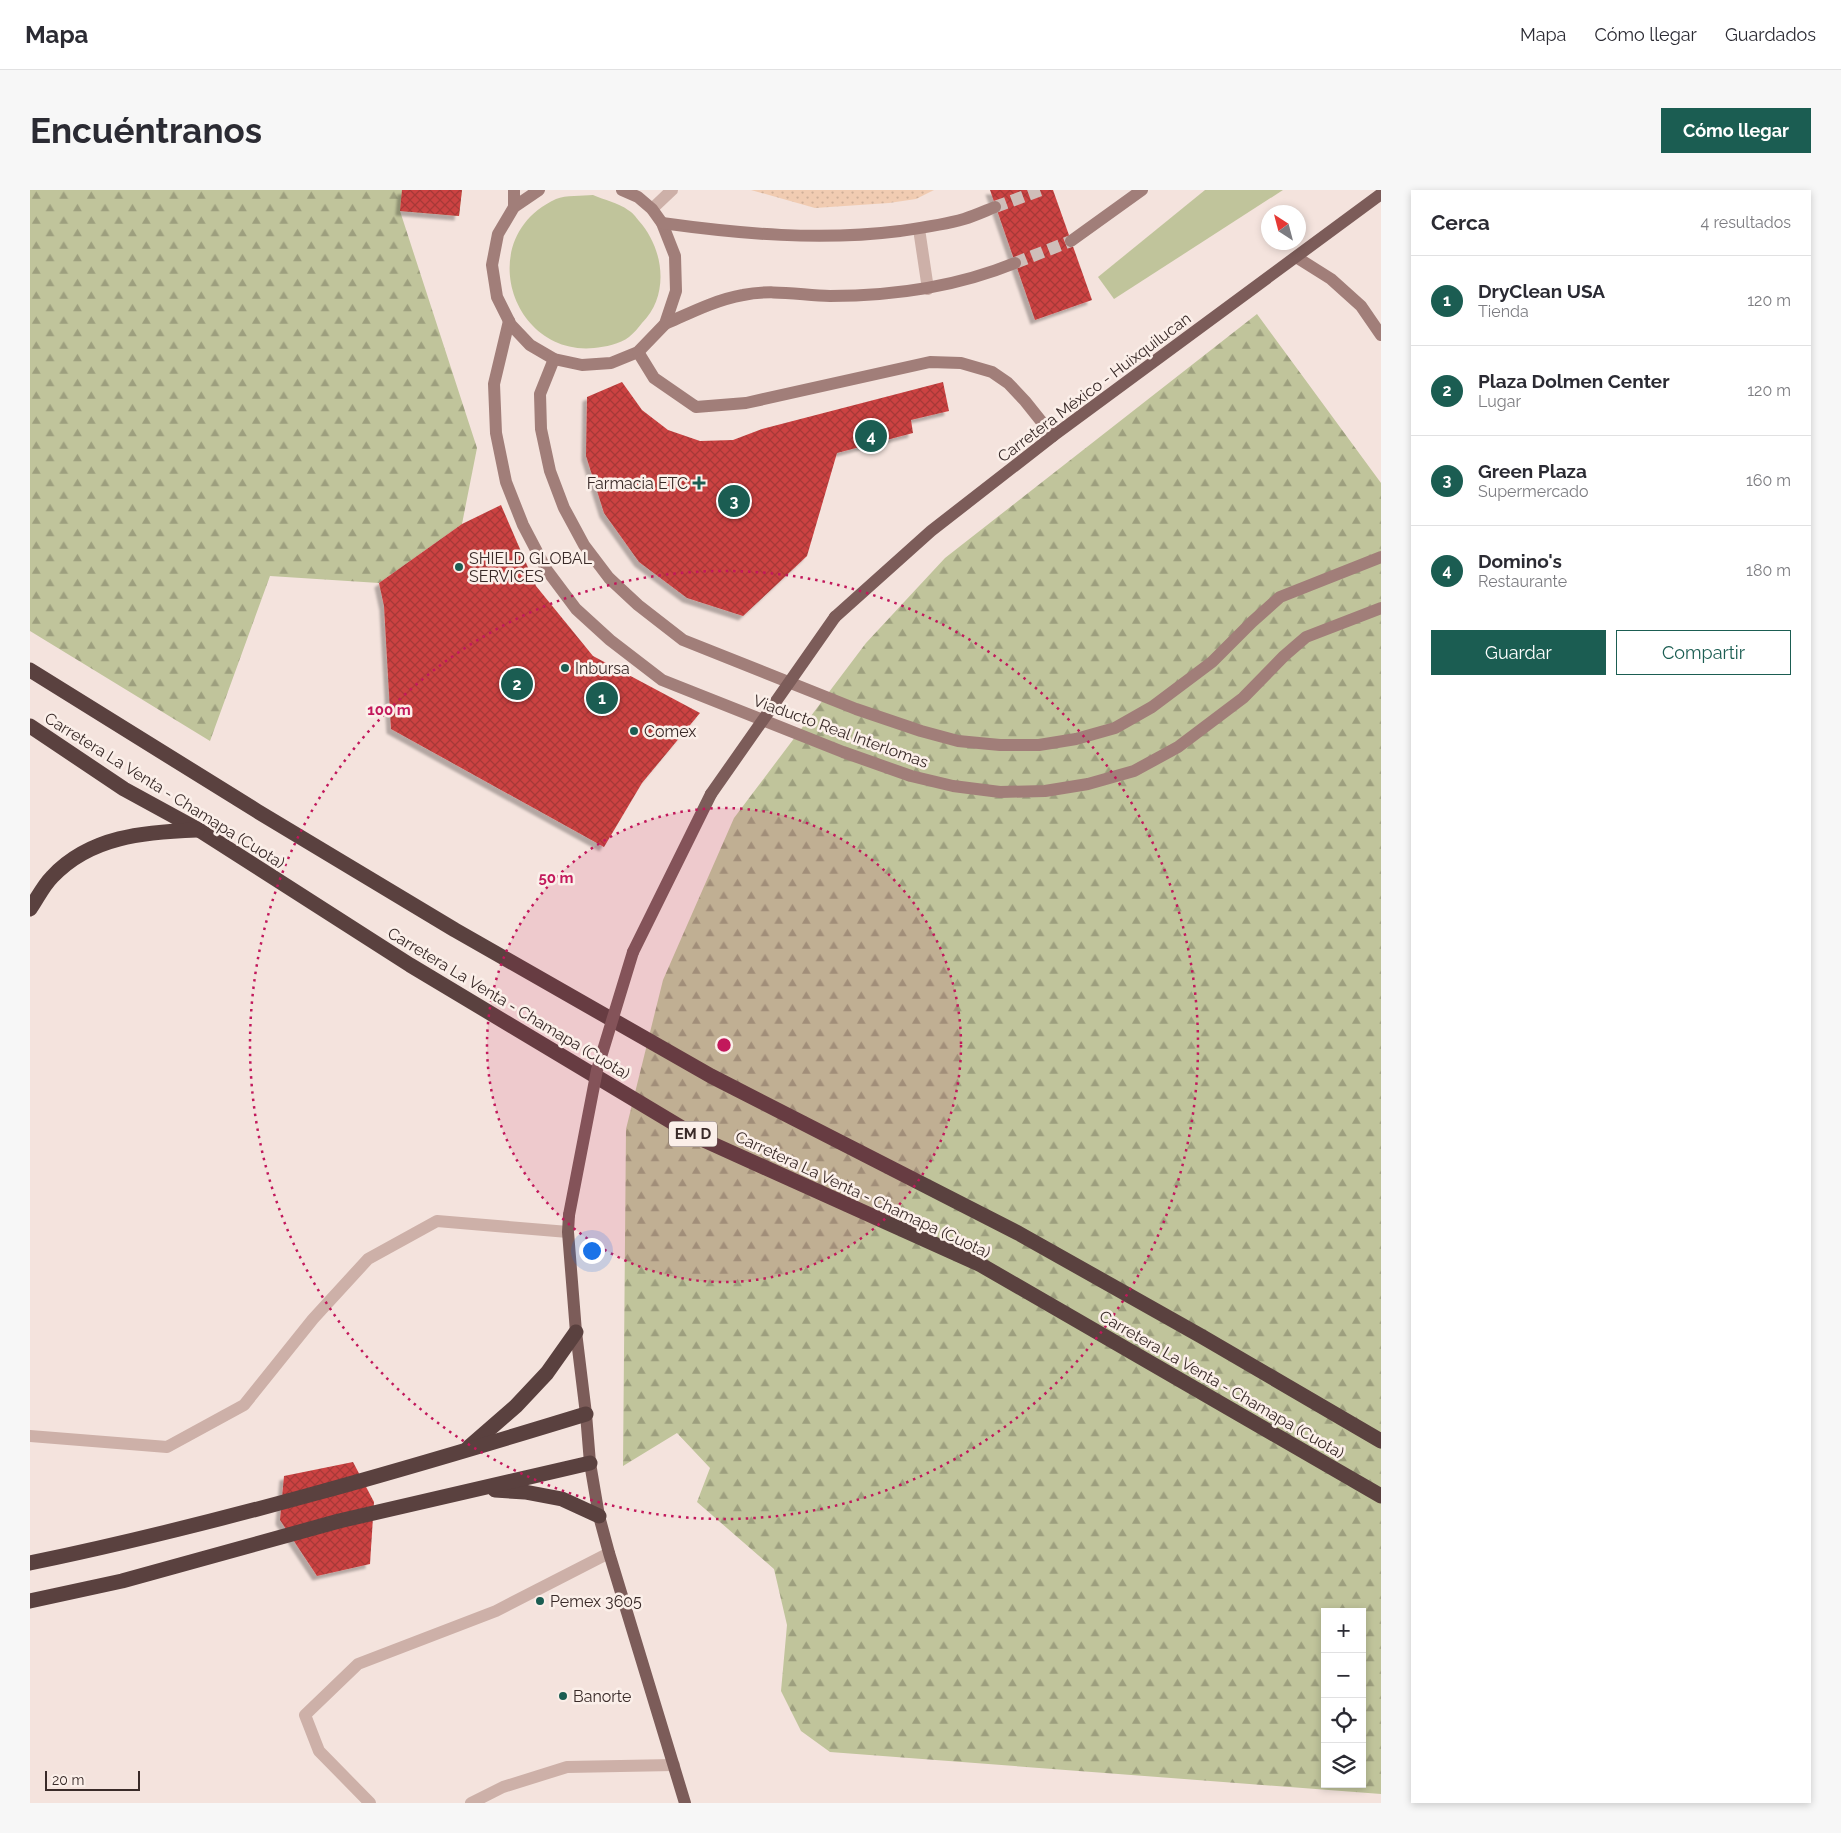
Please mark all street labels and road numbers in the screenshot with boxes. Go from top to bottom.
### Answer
street label: Carretera México - Huixquilucan [994,309,1195,466]
street label: Viaducto Real Interlomas [751,691,931,772]
street label: Carretera La Venta - Chamapa (Cuota) [41,708,288,872]
street label: Carretera La Venta - Chamapa (Cuota) [384,923,633,1084]
road number: EM D [669,1122,717,1146]
street label: Carretera La Venta - Chamapa (Cuota) [732,1127,993,1262]
street label: Carretera La Venta - Chamapa (Cuota) [1096,1306,1347,1463]

